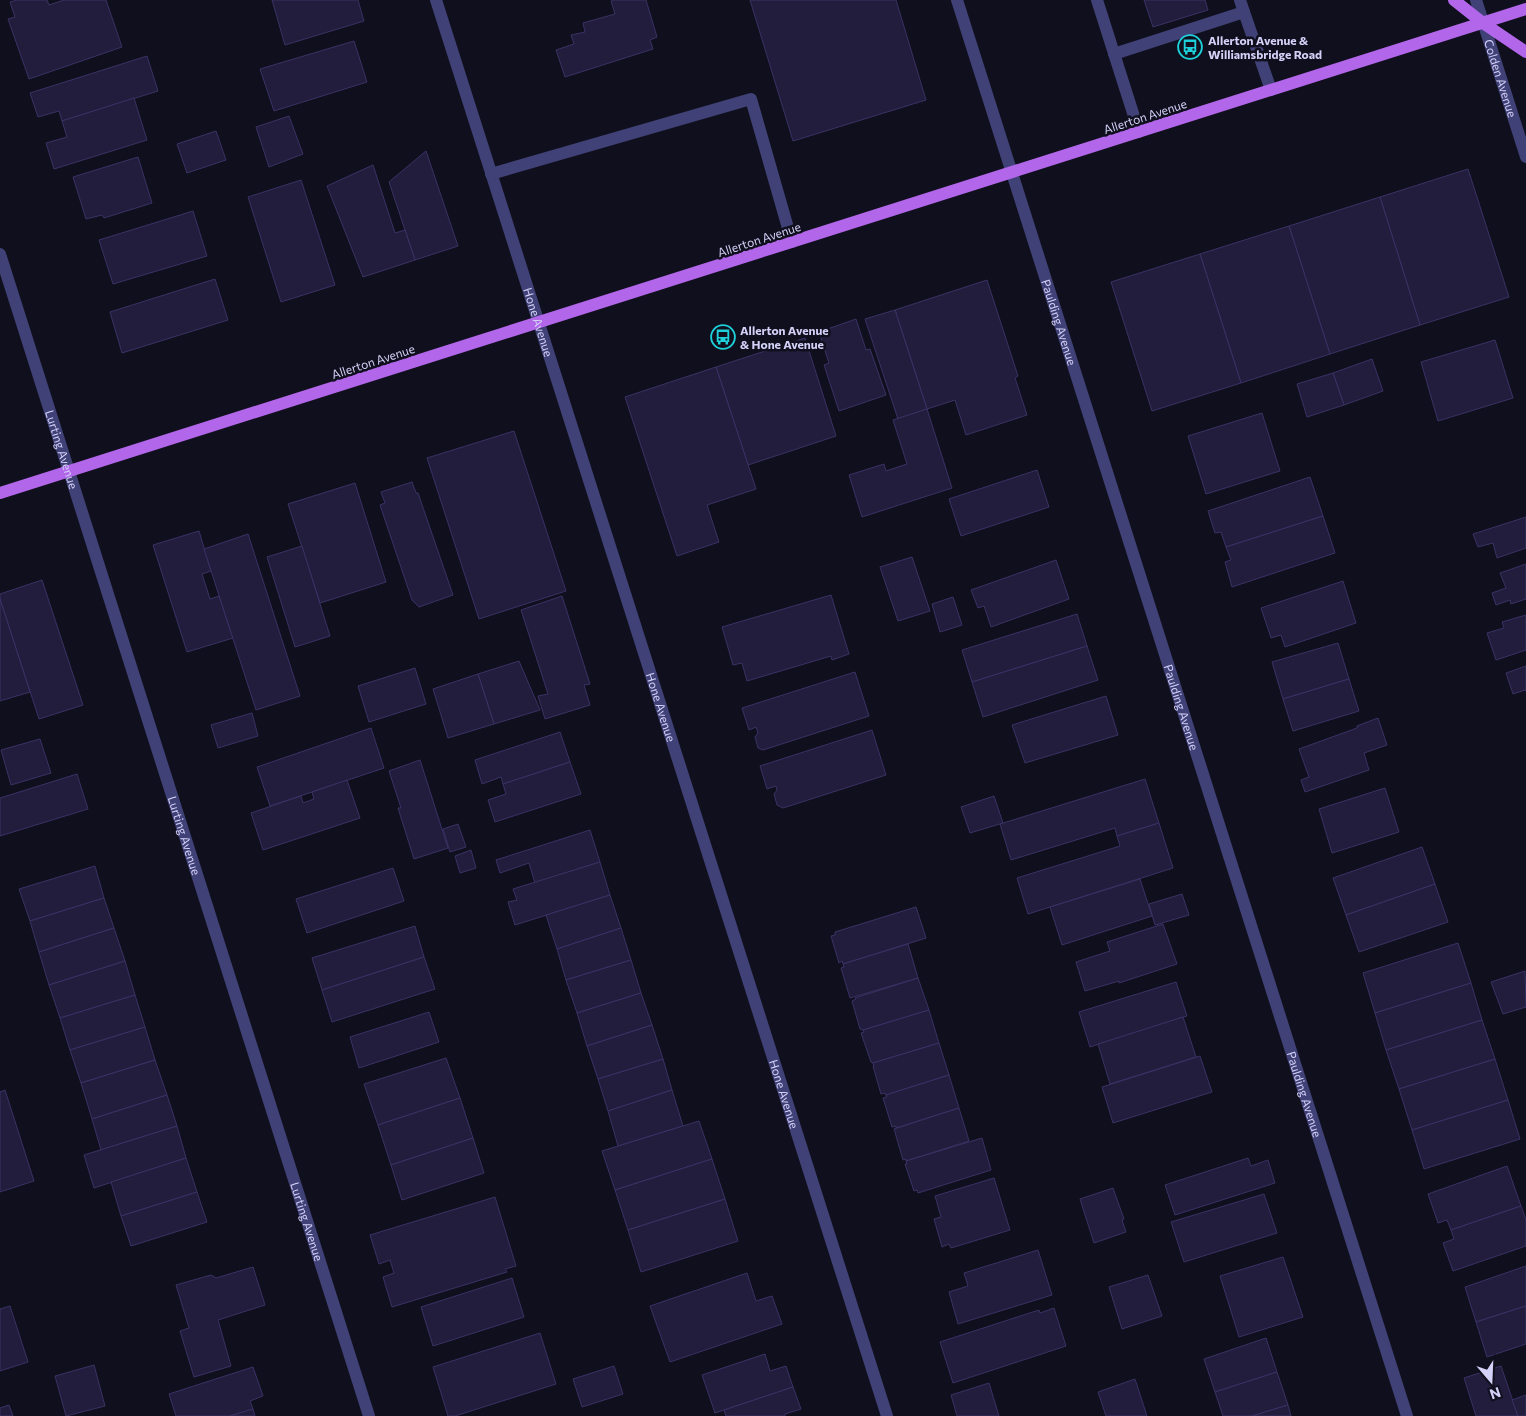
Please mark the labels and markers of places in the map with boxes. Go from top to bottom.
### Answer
place label: Allerton Avenue & Williamsbridge Road [1208,33,1322,61]
bus stop icon: Allerton Avenue & Williamsbridge Road [1177,34,1203,60]
place label: Allerton Avenue & Hone Avenue [740,323,829,351]
bus stop icon: Allerton Avenue & Hone Avenue [710,324,736,350]

